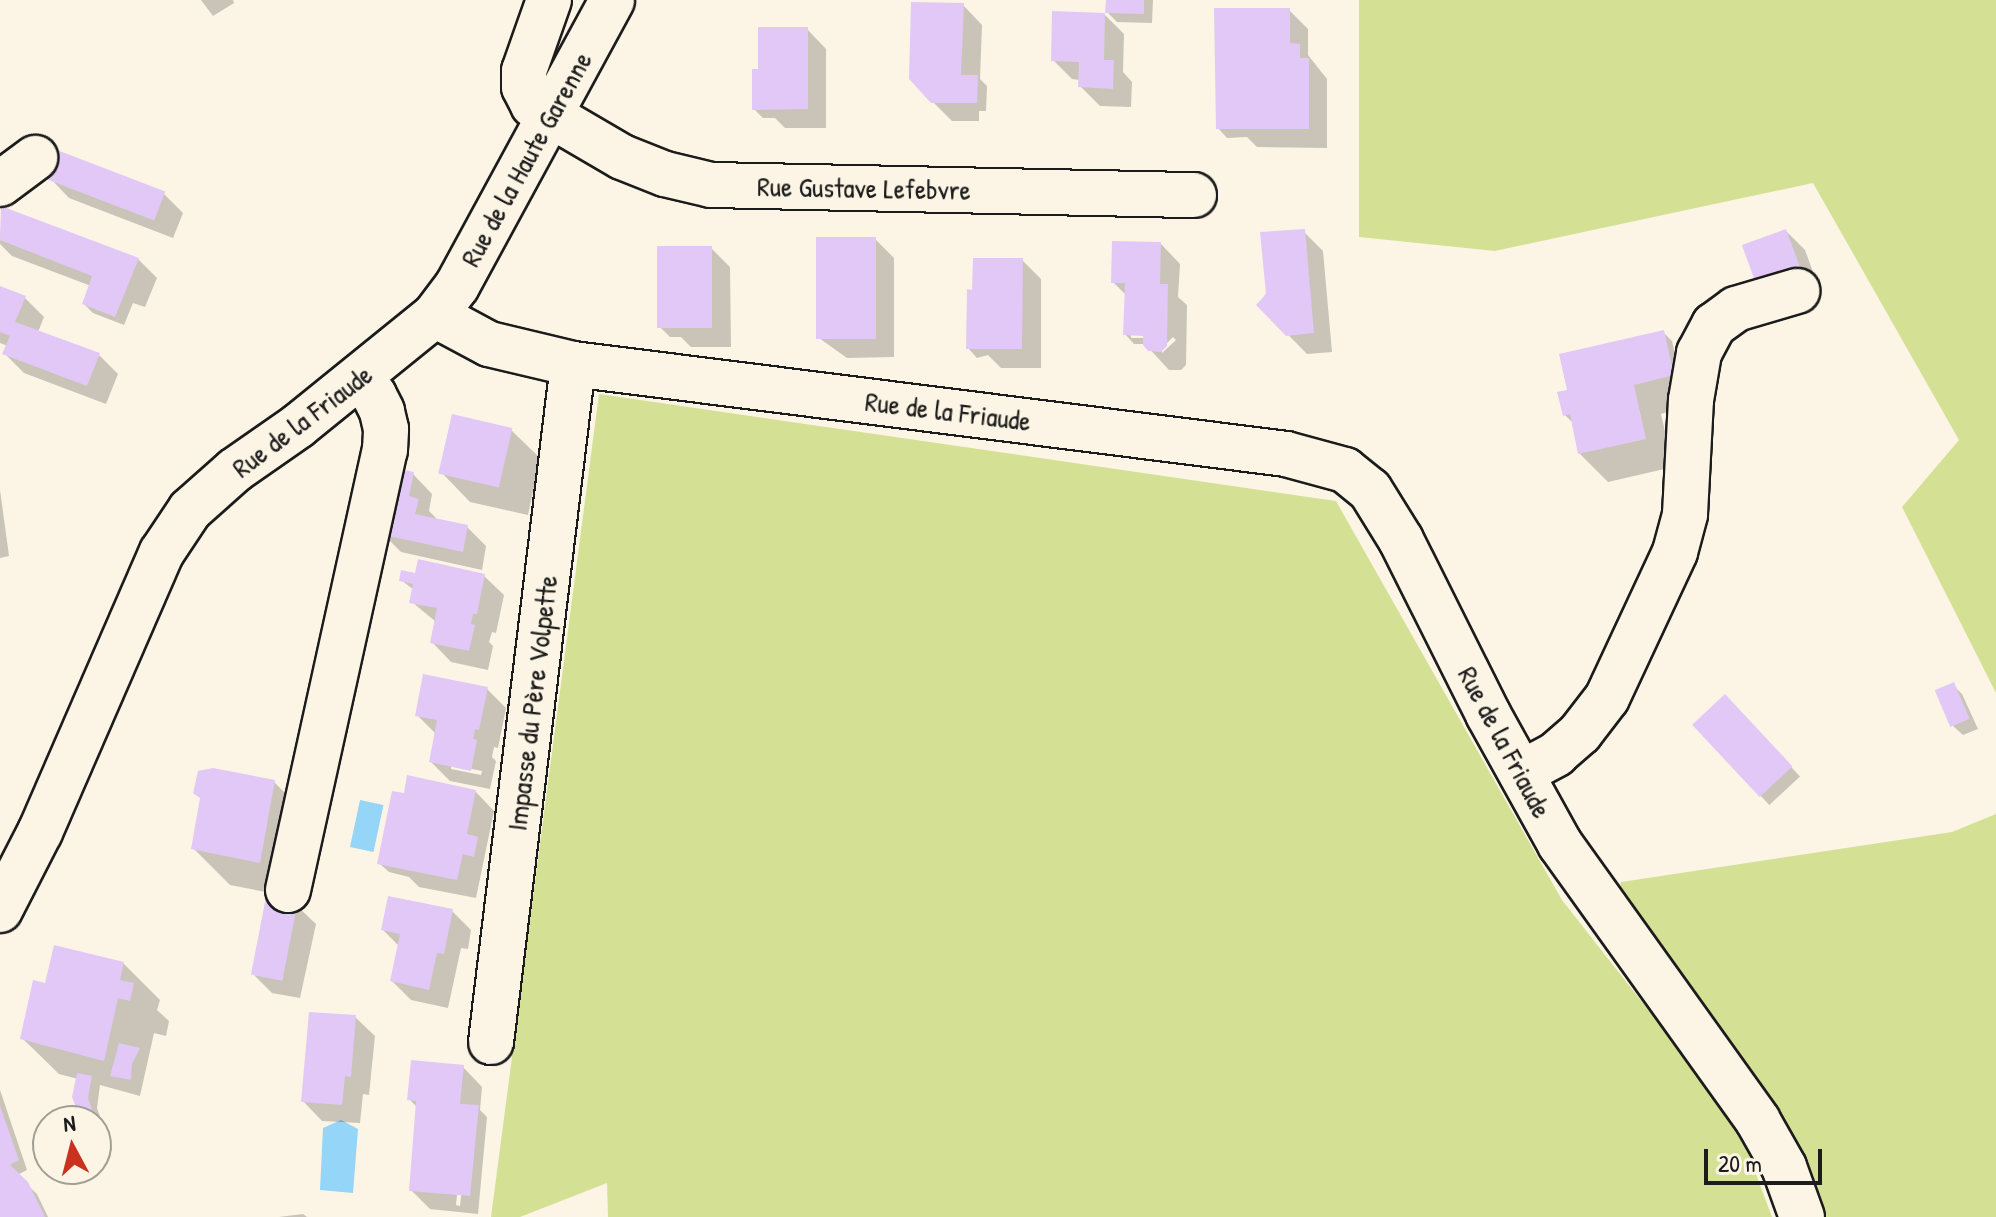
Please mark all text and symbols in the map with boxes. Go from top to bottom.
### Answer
street label: Rue de la Haute Garenne [453,46,599,272]
street label: Rue Gustave Lefebvre [757,169,971,207]
street label: Rue de la Friaude [225,357,379,485]
street label: Rue de la Friaude [863,384,1033,438]
street label: Impasse du Père Volpette [500,573,564,833]
street label: Rue de la Friaude [1451,661,1559,823]
north arrow [32,1105,112,1185]
text: N [62,1108,77,1139]
scale bar [1708,1133,1826,1183]
text: 20 m [1718,1147,1762,1179]

